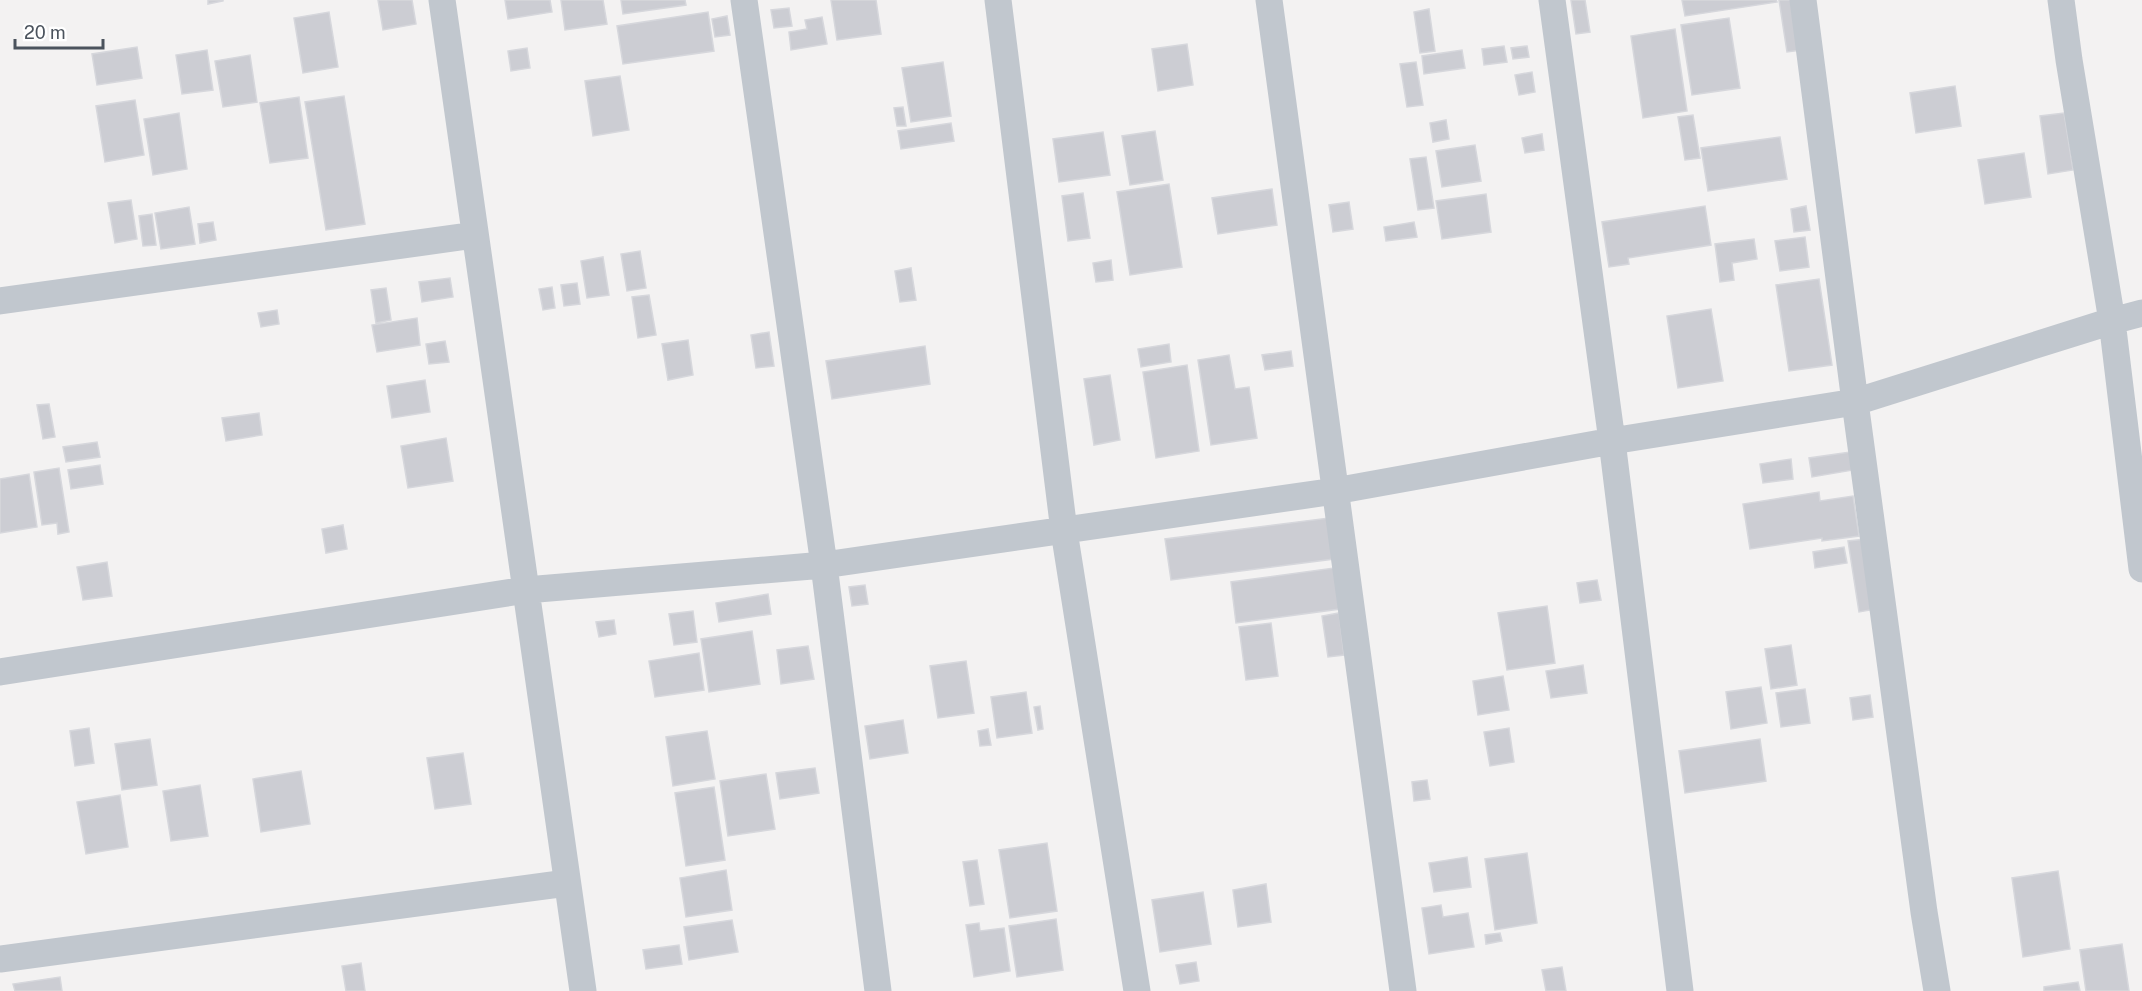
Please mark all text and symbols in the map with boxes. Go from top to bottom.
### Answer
scale bar [15,12,104,50]
text: 20 m [24,22,66,43]

